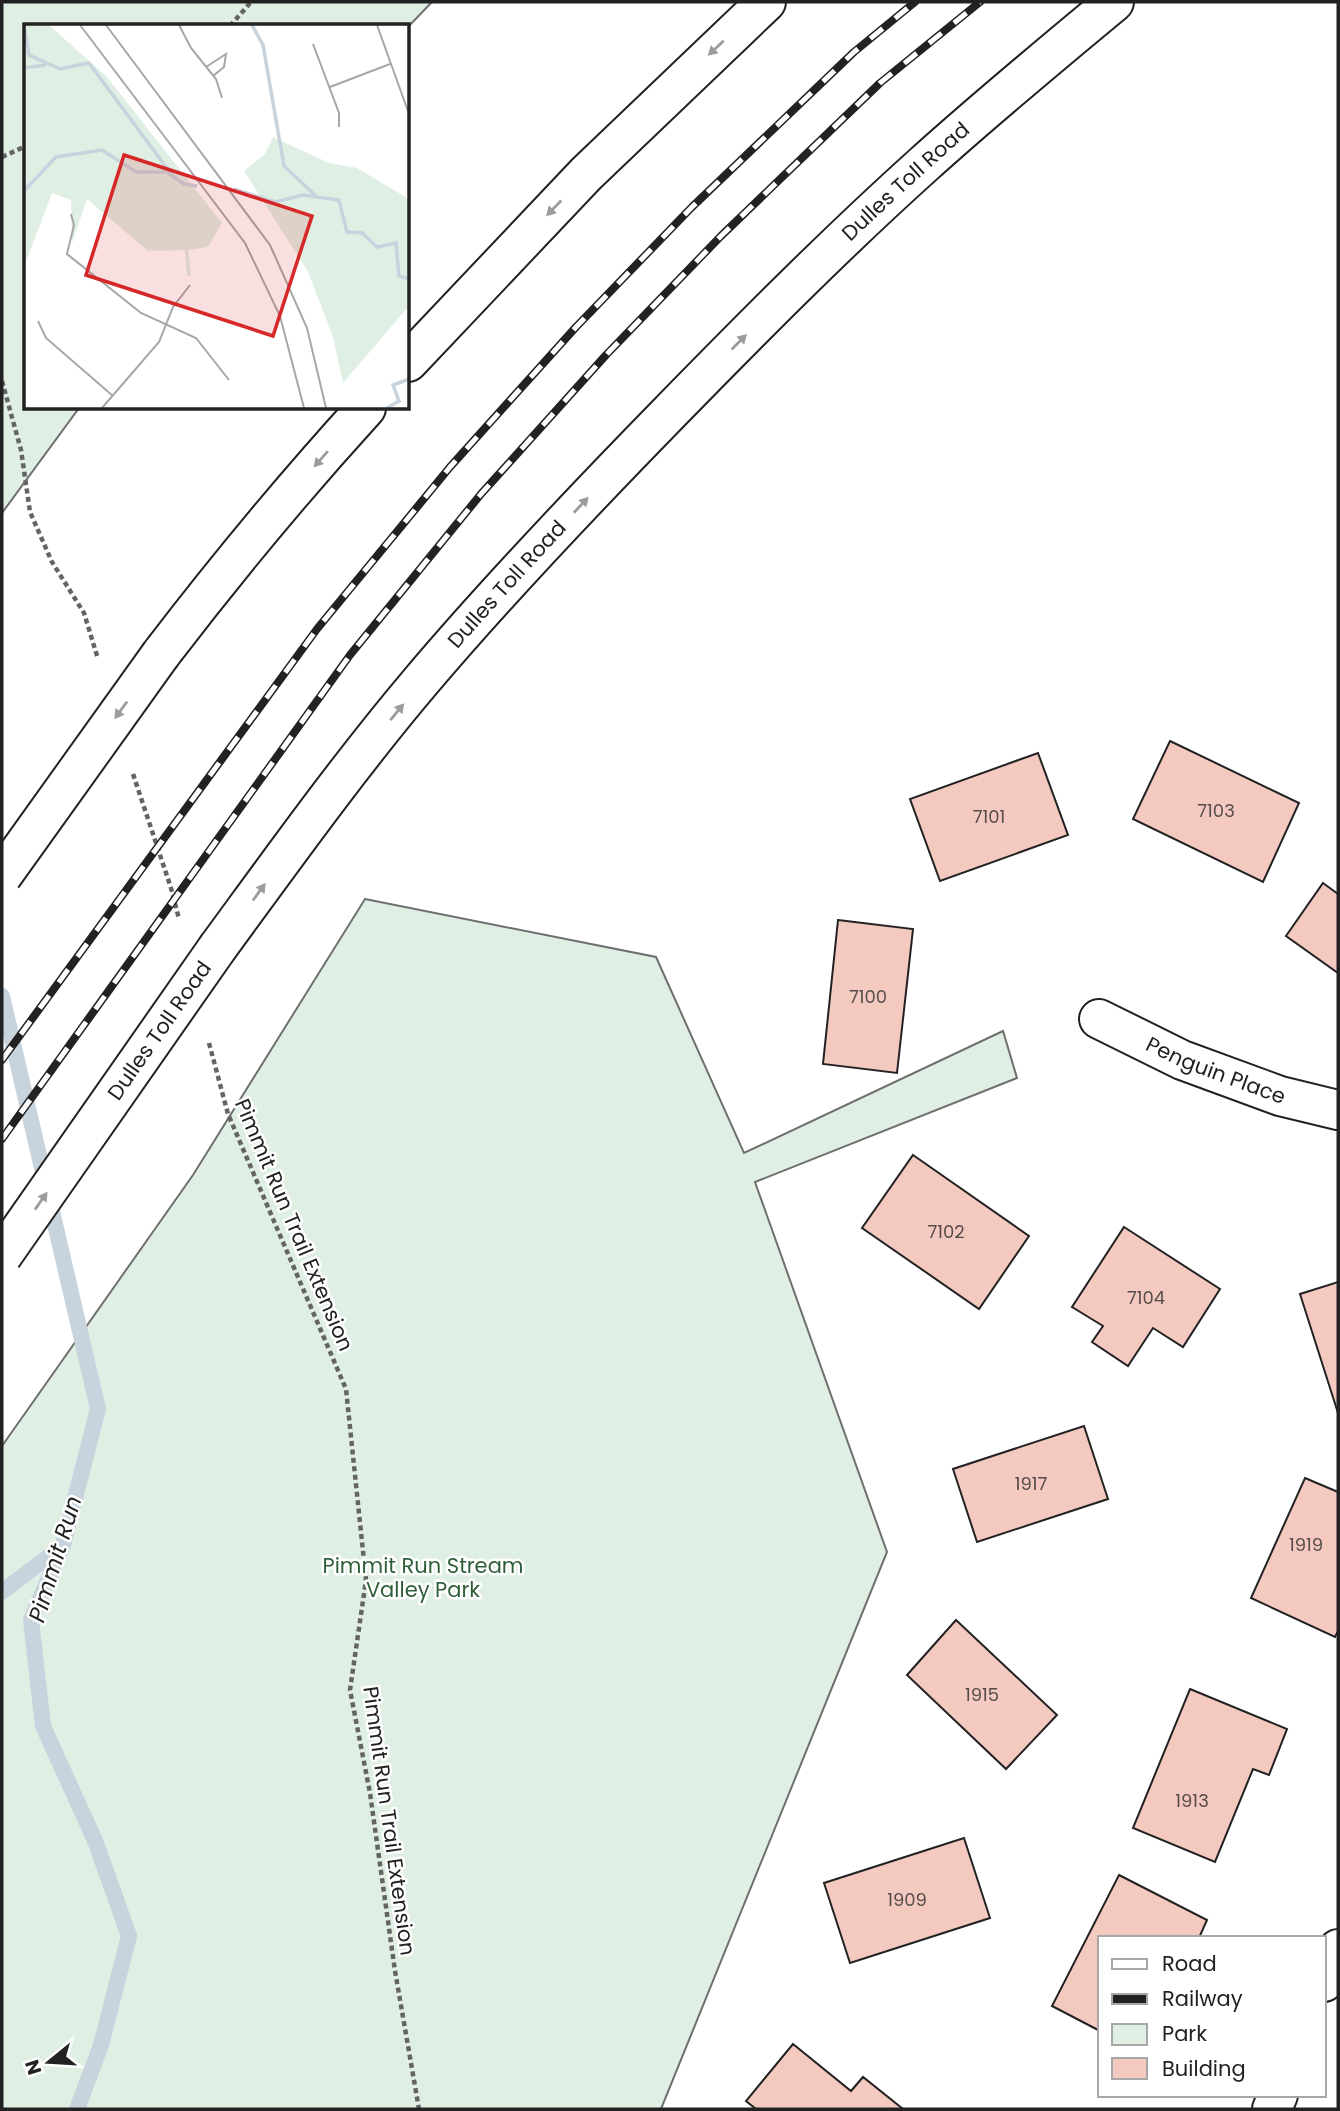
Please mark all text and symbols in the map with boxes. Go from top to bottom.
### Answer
inset map [24,24,410,410]
one-way arrow [708,40,725,56]
street label: Dulles Toll Road [835,115,975,247]
one-way arrow [545,199,562,216]
one-way arrow [731,334,747,351]
one-way arrow [313,450,329,468]
one-way arrow [572,497,588,514]
street label: Dulles Toll Road [441,514,572,654]
one-way arrow [114,700,128,719]
one-way arrow [389,703,404,720]
house number: 7103 [1197,798,1235,823]
house number: 7101 [973,804,1005,829]
one-way arrow [251,883,265,901]
street label: Dulles Toll Road [100,955,218,1106]
house number: 7100 [849,984,887,1009]
street label: Penguin Place [1141,1029,1290,1111]
street label: Pimmit Run Trail Extension [228,1094,361,1355]
one-way arrow [34,1192,48,1210]
house number: 7102 [927,1219,965,1244]
house number: 7104 [1127,1285,1165,1310]
house number: 1917 [1015,1471,1048,1496]
water label: Pimmit Run [21,1492,89,1626]
house number: 1919 [1289,1532,1323,1557]
park label: Pimmit Run Stream Valley Park [323,1551,523,1604]
house number: 1915 [965,1682,999,1707]
street label: Pimmit Run Trail Extension [356,1684,423,1957]
house number: 1913 [1175,1788,1209,1813]
house number: 1909 [887,1887,927,1912]
legend [1098,1936,1326,2097]
text: Road [1162,1949,1217,1978]
text: Railway [1162,1984,1243,2013]
text: Park [1162,2019,1207,2048]
north arrow [14,2027,84,2097]
text: Building [1162,2054,1246,2083]
text: N [18,2056,48,2078]

